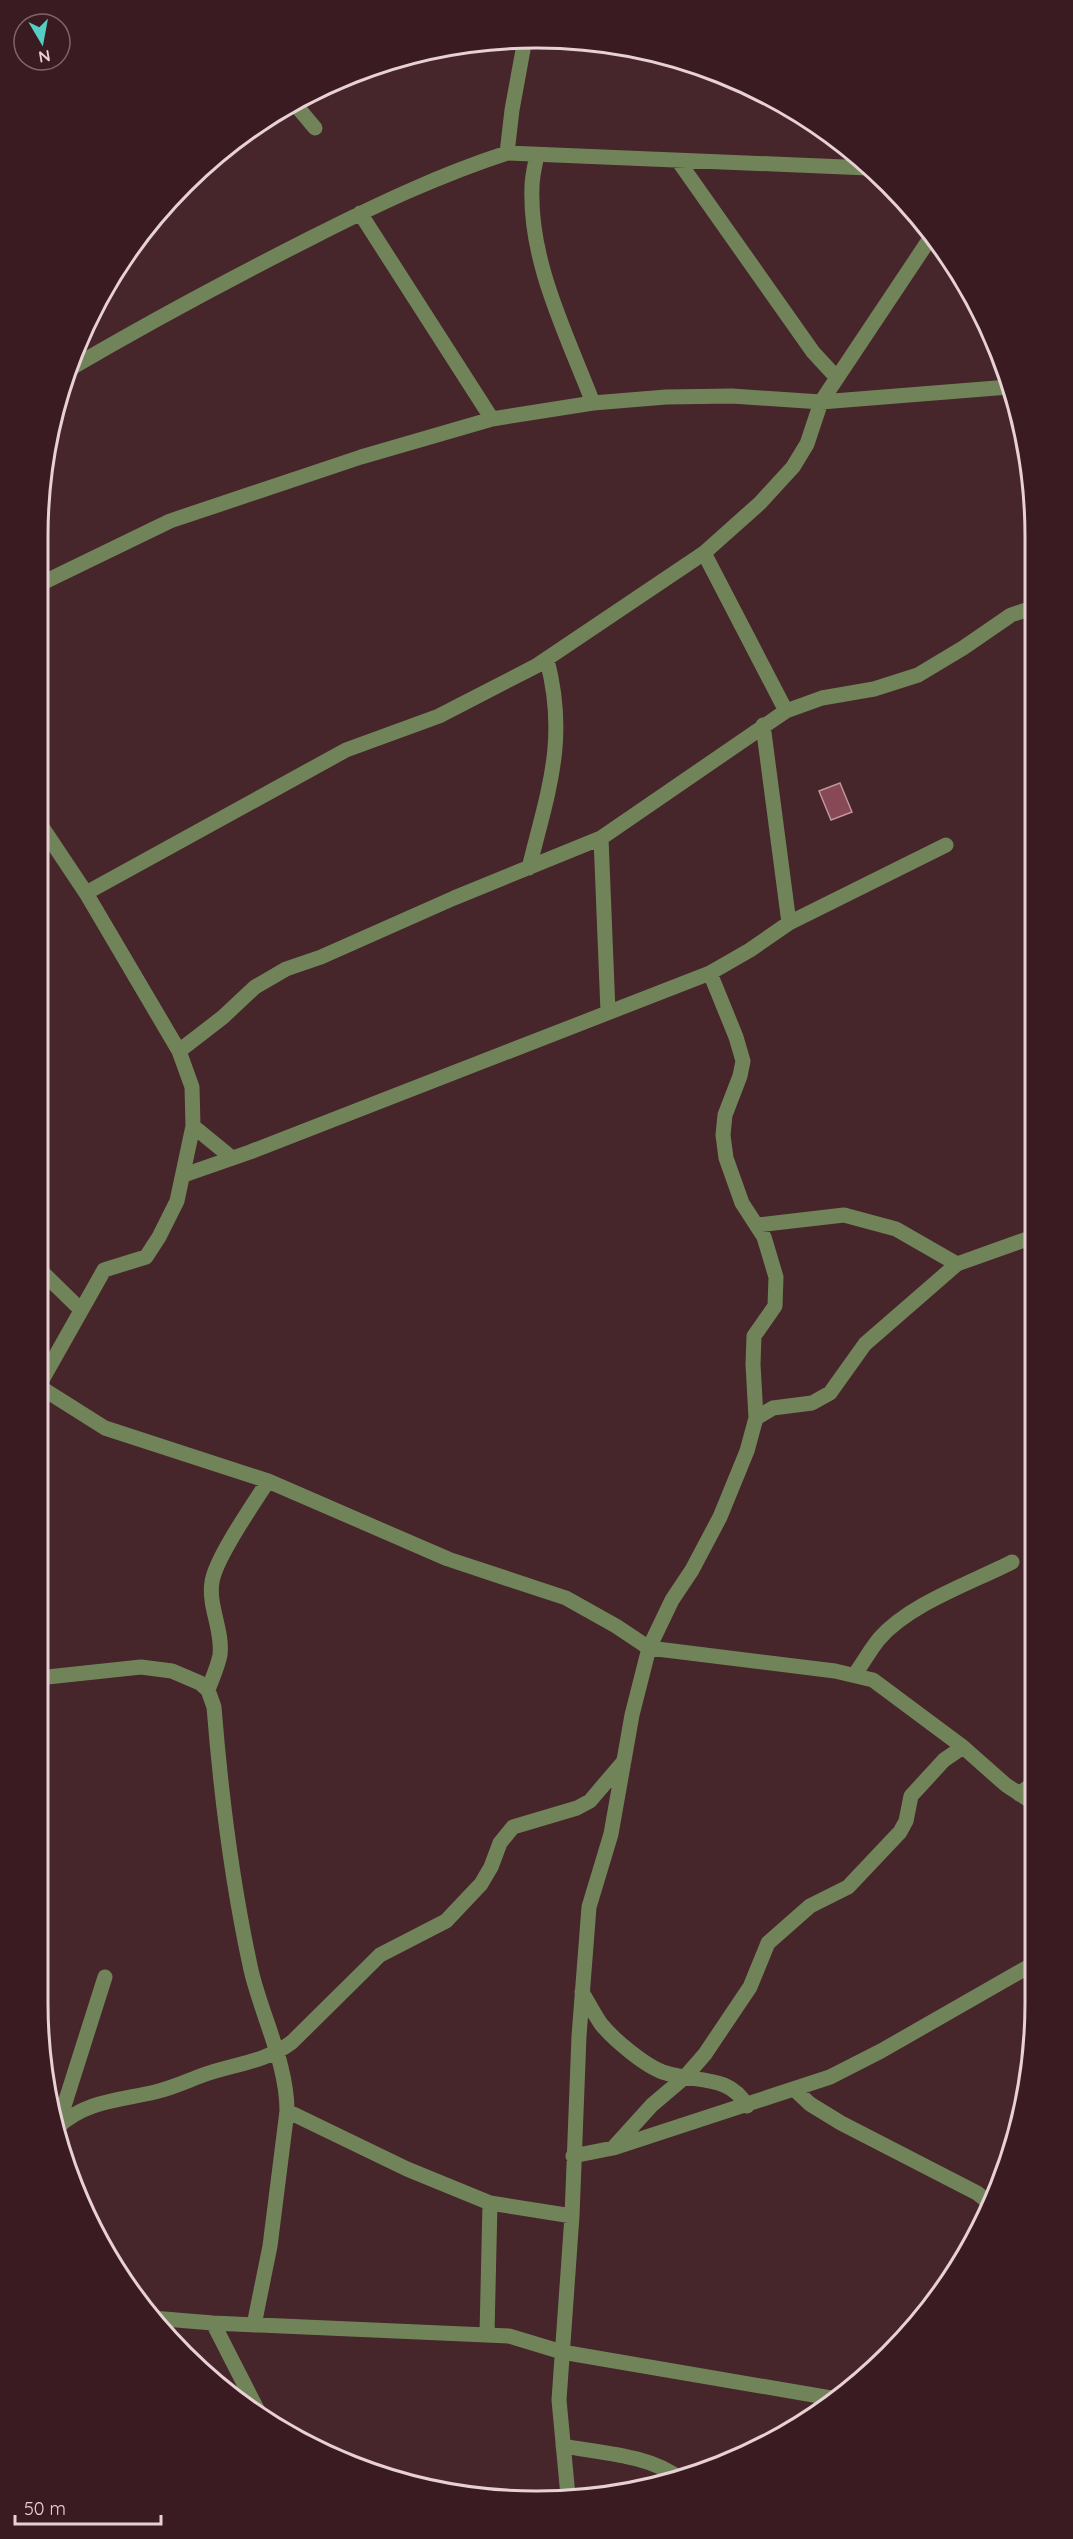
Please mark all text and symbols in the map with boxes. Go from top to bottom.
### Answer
north arrow [12,12,72,72]
text: N [37,46,52,68]
scale bar [15,2488,160,2526]
text: 50 m [24,2497,66,2520]

